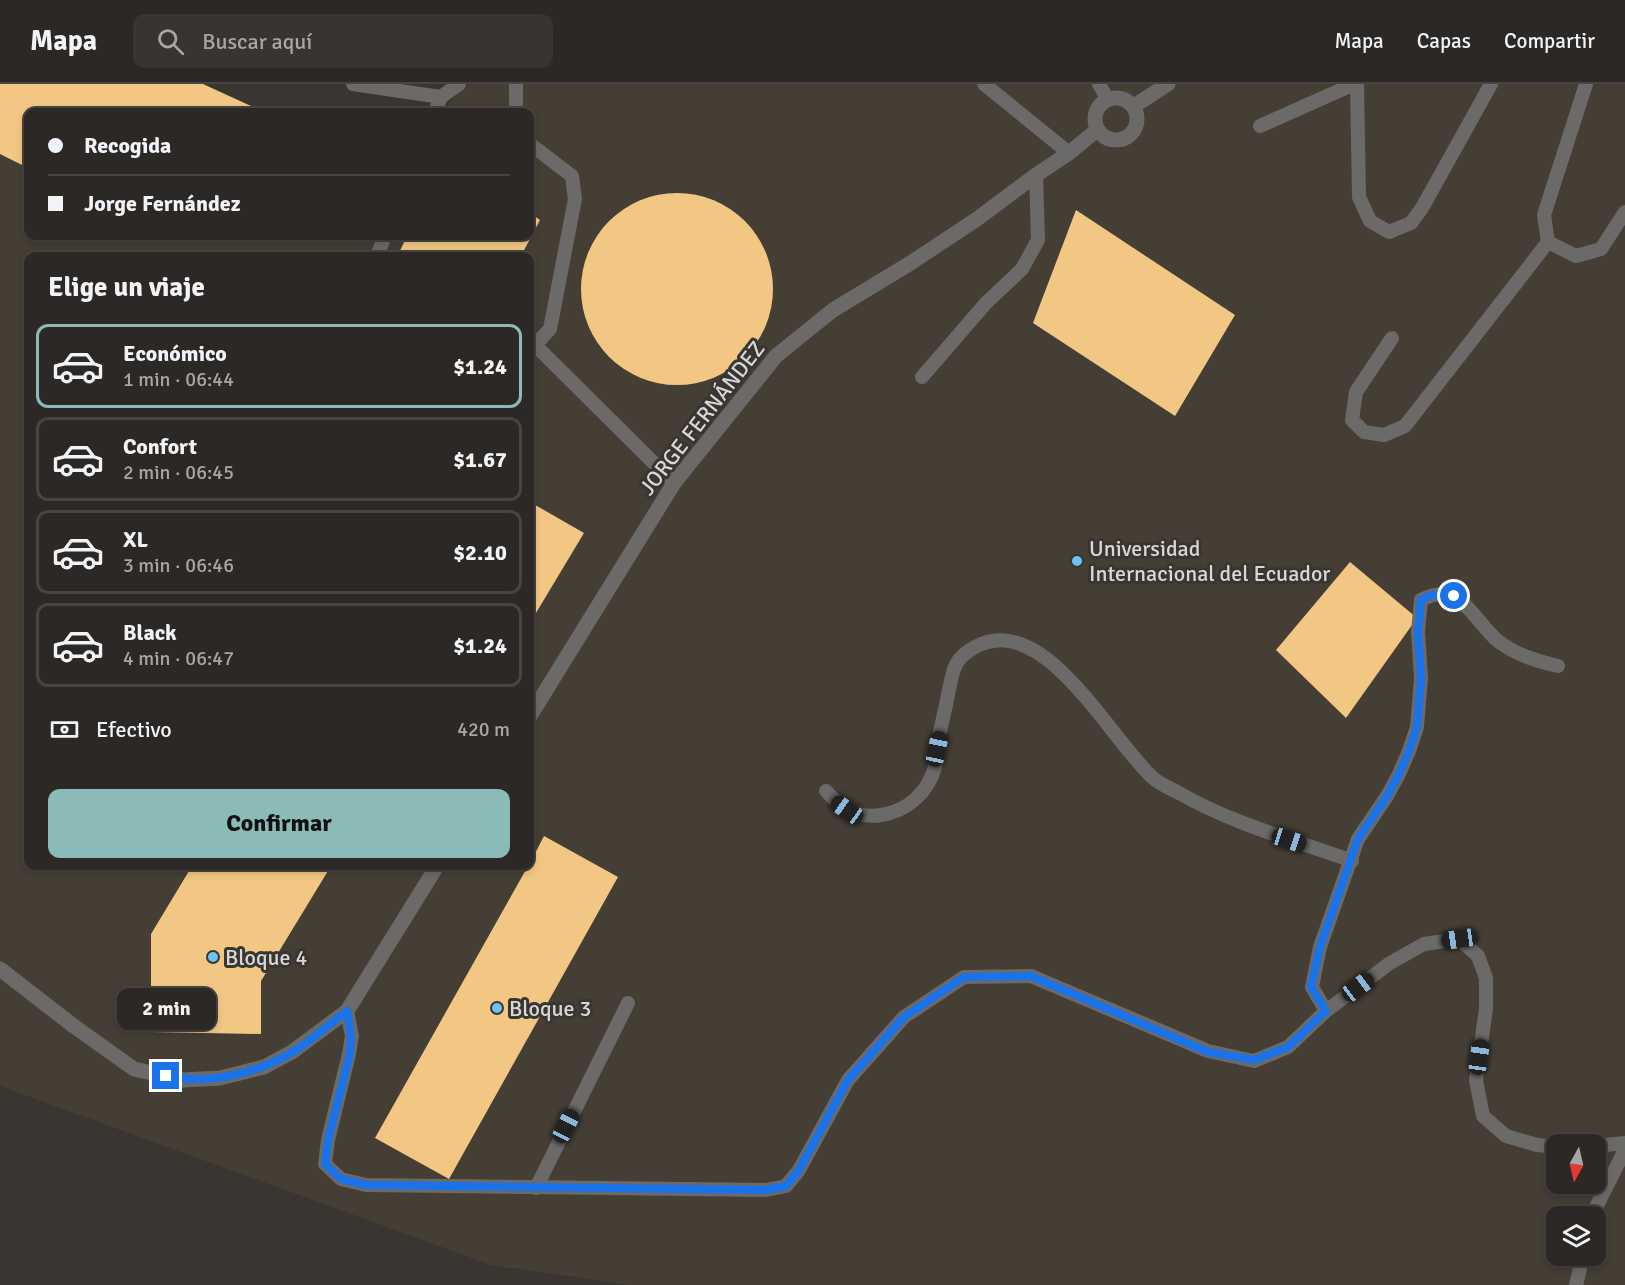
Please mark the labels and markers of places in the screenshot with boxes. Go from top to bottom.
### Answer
place label: Universidad Internacional del Ecuador [1089,535,1330,587]
marker: Universidad Internacional del Ecuador [1070,554,1084,568]
place label: Bloque 4 [225,944,307,971]
marker: Bloque 4 [206,950,220,964]
place label: Bloque 3 [509,995,591,1022]
marker: Bloque 3 [490,1001,504,1015]

